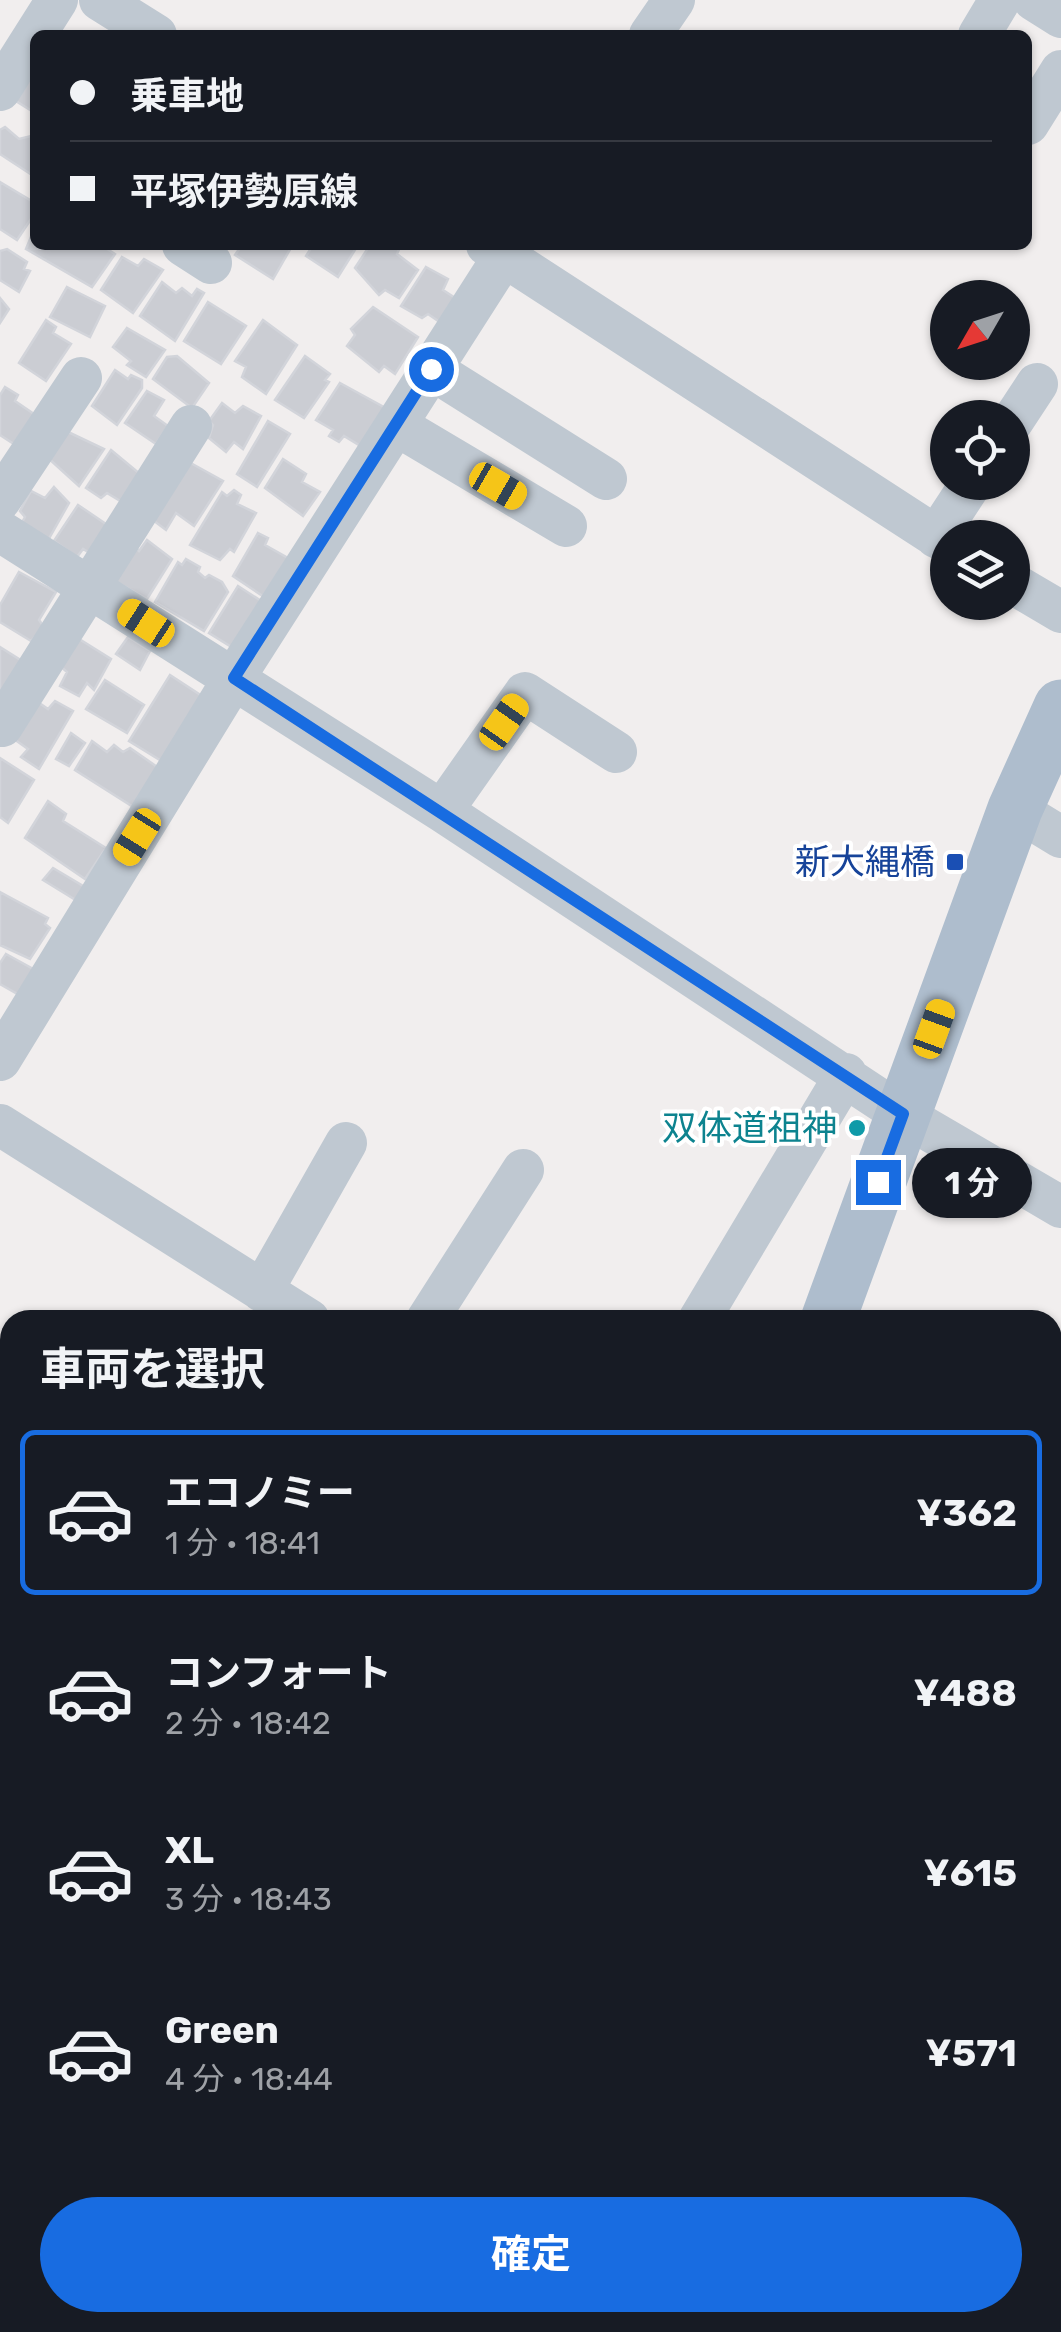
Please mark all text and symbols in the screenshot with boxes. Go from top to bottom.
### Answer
text: 乗車地 [130,73,244,119]
text: 平塚伊勢原線 [130,169,358,215]
north arrow [930,280,1030,380]
map controls [930,280,1030,620]
route start [409,347,454,392]
button: locate [930,400,1030,500]
car [465,458,531,514]
button: layers [930,520,1030,620]
car [113,594,179,652]
car [475,689,533,755]
car [108,804,166,870]
place label: 新大縄橋 [795,841,935,883]
marker: 新大縄橋 [944,851,966,873]
car [910,996,958,1062]
place label: 双体道祖神 [662,1107,837,1149]
marker: 双体道祖神 [846,1117,868,1139]
callout: 1 分 [913,1147,1033,1217]
route end [856,1160,901,1205]
text: 1 分 [945,1164,999,1202]
text: 車両を選択 [40,1343,265,1396]
icon: car [45,1468,135,1558]
text: エコノミー [165,1470,355,1516]
text: ¥362 [916,1490,1017,1536]
text: 1 分 · 18:41 [165,1524,320,1562]
icon: car [45,1648,135,1738]
text: コンフォート [165,1650,392,1696]
text: ¥488 [913,1670,1017,1716]
text: 2 分 · 18:42 [165,1704,331,1742]
text: XL [165,1827,214,1873]
icon: car [45,1828,135,1918]
text: ¥615 [923,1850,1017,1896]
text: 3 分 · 18:43 [165,1880,332,1918]
text: Green [165,2007,279,2053]
icon: car [45,2008,135,2098]
text: ¥571 [926,2030,1017,2076]
text: 4 分 · 18:44 [165,2060,333,2098]
button: 確定 [40,2197,1022,2312]

